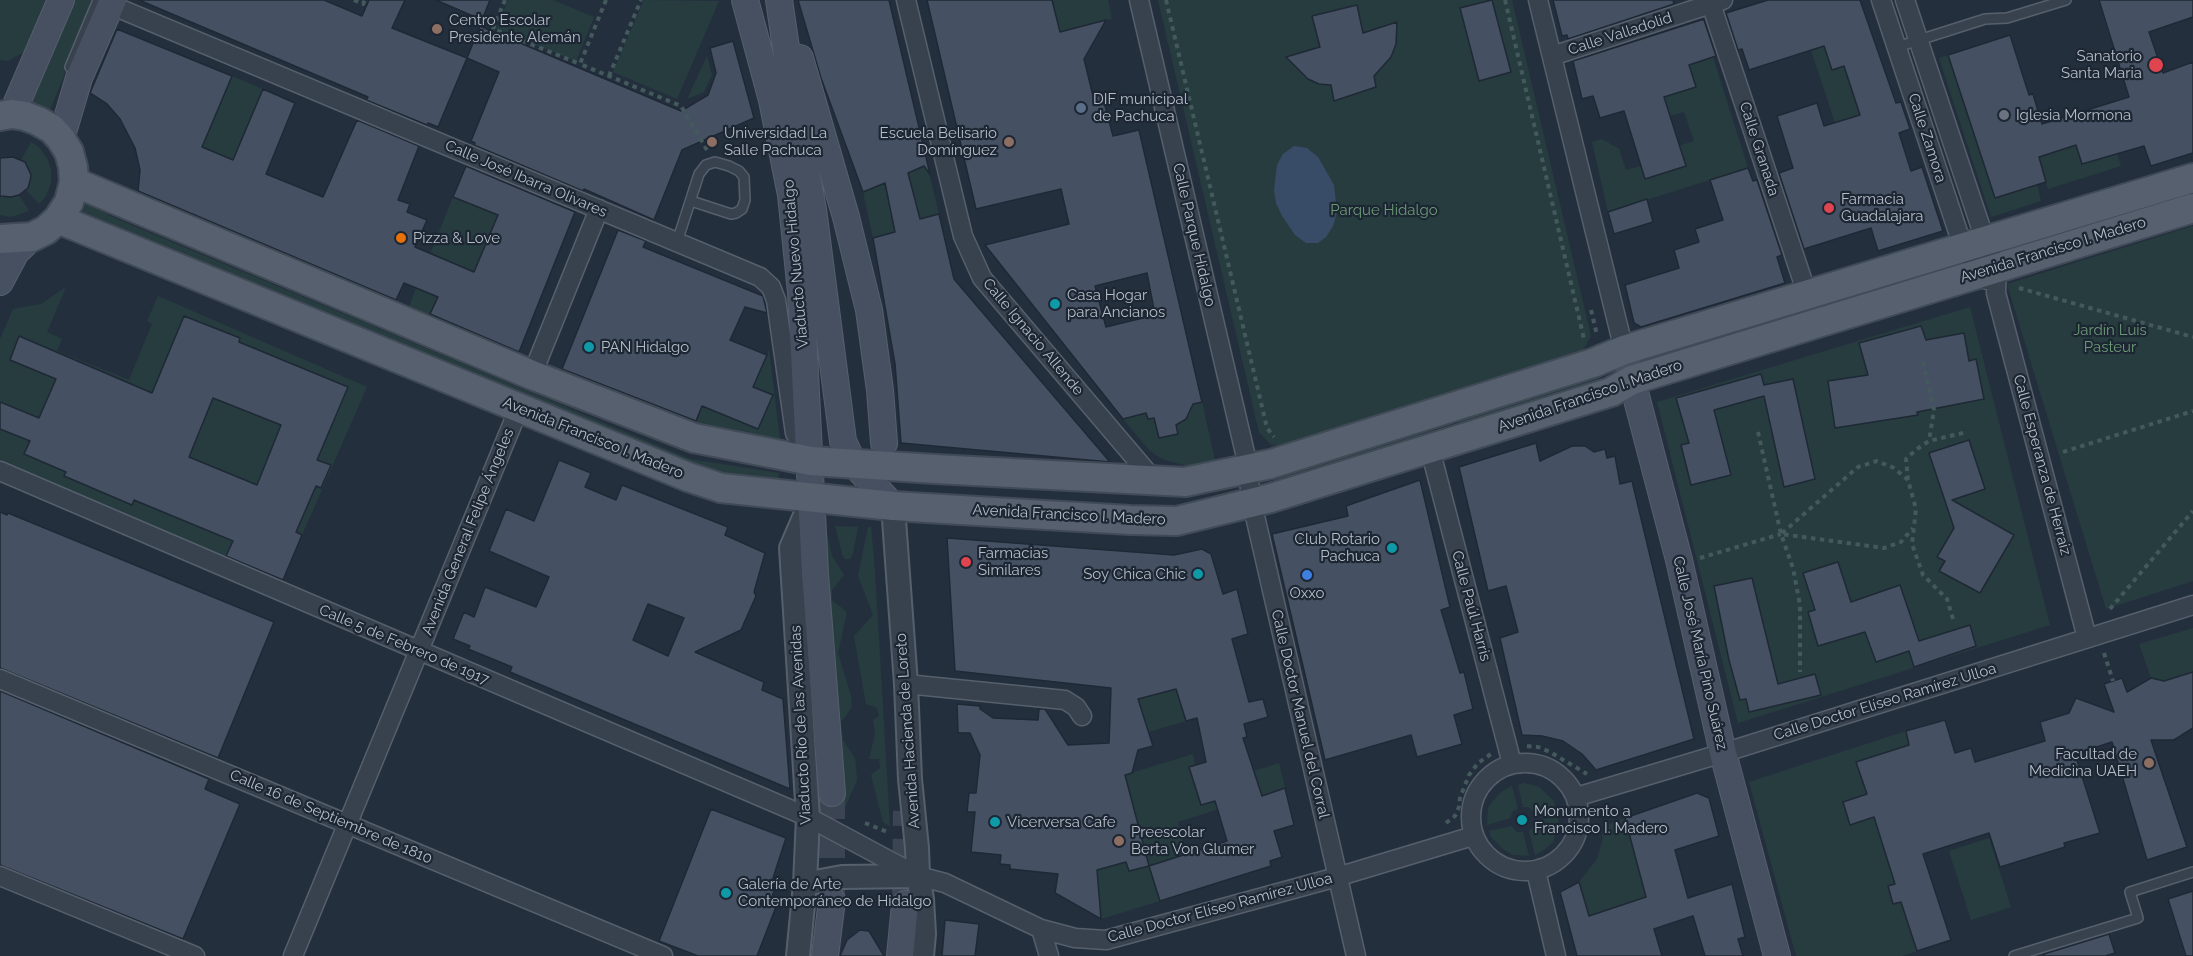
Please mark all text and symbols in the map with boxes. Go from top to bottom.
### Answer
street label: Calle Valladolid [1566,9,1674,59]
place label: Centro Escolar Presidente Alemán [449,11,581,46]
marker: Centro Escolar Presidente Alemán [430,22,444,36]
place label: Sanatorio Santa Maria [2061,47,2142,82]
marker: Sanatorio Santa Maria [2147,56,2165,74]
place label: DIF municipal de Pachuca [1093,90,1188,125]
street label: Calle Zamora [1904,91,1950,185]
street label: Calle Granada [1735,100,1783,198]
marker: DIF municipal de Pachuca [1074,101,1088,115]
place label: Iglesia Mormona [2016,106,2131,124]
marker: Iglesia Mormona [1997,108,2011,122]
place label: Universidad La Salle Pachuca [724,124,827,159]
place label: Escuela Belisario Domínguez [880,124,997,159]
marker: Universidad La Salle Pachuca [705,135,719,149]
marker: Escuela Belisario Domínguez [1002,135,1016,149]
street label: Calle José Ibarra Olivares [442,137,610,221]
street label: Calle Parque Hidalgo [1169,162,1219,308]
street label: Viaducto Nuevo Hidalgo [780,179,812,349]
place label: Farmacia Guadalajara [1841,190,1924,225]
park label: Parque Hidalgo [1330,201,1438,219]
marker: Farmacia Guadalajara [1822,201,1836,215]
street label: Avenida Francisco I. Madero [1958,213,2148,287]
place label: Pizza & Love [413,229,500,247]
marker: Pizza & Love [394,231,408,245]
street label: Calle Ignacio Allende [979,275,1087,399]
place label: Casa Hogar para Ancianos [1067,286,1165,321]
marker: Casa Hogar para Ancianos [1048,297,1062,311]
park label: Jardín Luis Pasteur [2073,321,2147,356]
place label: PAN Hidalgo [601,338,689,356]
marker: PAN Hidalgo [582,340,596,354]
street label: Avenida Francisco I. Madero [1496,356,1684,436]
street label: Calle Esperanza de Herraiz [2009,373,2075,557]
street label: Avenida Francisco I. Madero [500,393,686,483]
street label: Avenida General Felipe Ángeles [418,426,518,638]
street label: Avenida Francisco I. Madero [972,501,1166,529]
place label: Club Rotario Pachuca [1295,530,1380,565]
marker: Club Rotario Pachuca [1385,541,1399,555]
place label: Farmacias Similares [978,544,1048,579]
street label: Calle Paúl Harris [1448,549,1494,663]
street label: Calle José María Pino Suárez [1669,554,1731,752]
marker: Farmacias Similares [959,555,973,569]
place label: Soy Chica Chic [1083,565,1186,583]
marker: Soy Chica Chic [1191,567,1205,581]
marker: Oxxo [1300,568,1314,582]
place label: Oxxo [1290,584,1324,602]
street label: Calle 5 de Febrero de 1917 [316,601,492,689]
street label: Calle Doctor Manuel del Corral [1267,608,1333,820]
street label: Viaducto Río de las Avenidas [787,625,815,825]
street label: Avenida Hacienda de Loreto [892,633,924,829]
street label: Calle Doctor Elíseo Ramírez Ulloa [1772,660,1998,744]
place label: Facultad de Medicina UAEH [2029,745,2137,780]
marker: Facultad de Medicina UAEH [2142,756,2156,770]
street label: Calle 16 de Septiembre de 1810 [227,766,435,868]
place label: Monumento a Francisco I. Madero [1534,802,1668,837]
place label: Vicerversa Cafe [1007,813,1116,831]
marker: Monumento a Francisco I. Madero [1515,813,1529,827]
marker: Vicerversa Cafe [988,815,1002,829]
place label: Preescolar Berta Von Glumer [1131,823,1254,858]
marker: Preescolar Berta Von Glumer [1112,834,1126,848]
street label: Calle Doctor Elíseo Ramírez Ulloa [1106,869,1334,947]
place label: Galería de Arte Contemporáneo de Hidalgo [738,875,931,910]
marker: Galería de Arte Contemporáneo de Hidalgo [719,886,733,900]

